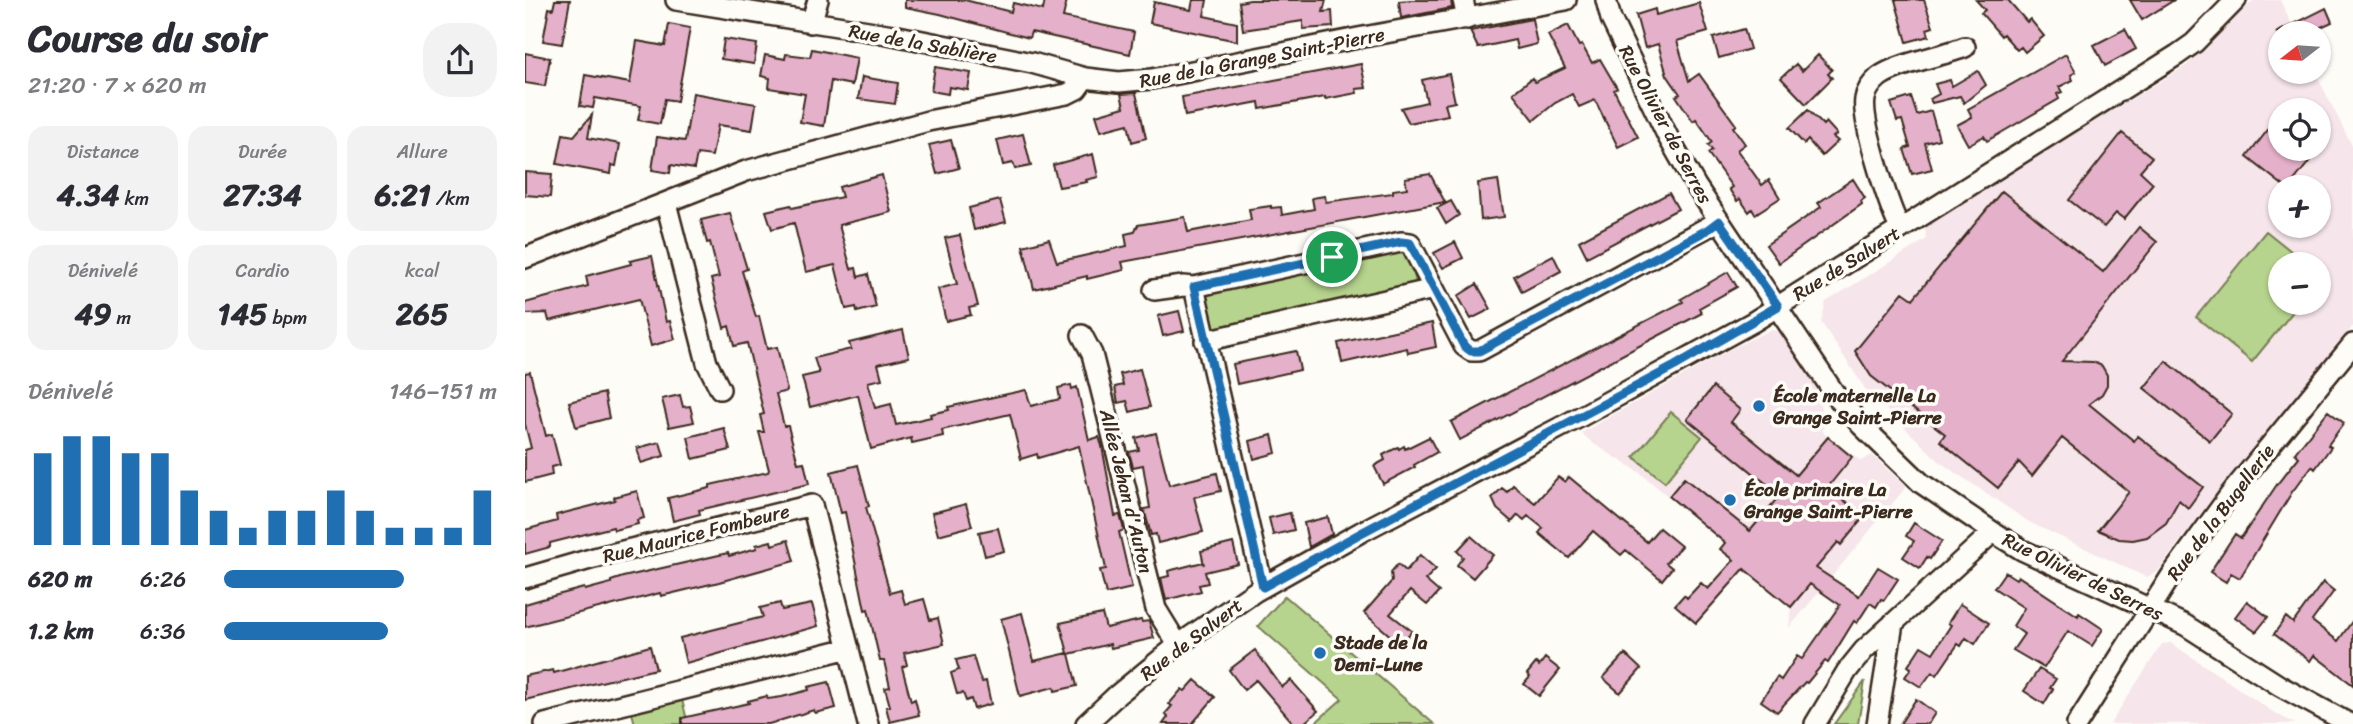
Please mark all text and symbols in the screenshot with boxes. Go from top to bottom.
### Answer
text: Course du soir [28,5,266,72]
street label: Rue de la Sablière [846,14,1000,73]
street label: Rue de la Grange Saint-Pierre [1137,17,1388,97]
north arrow [2268,21,2331,84]
map controls [2268,21,2331,315]
button: share [423,23,497,97]
street label: Rue Olivier de Serres [1610,39,1722,210]
text: 21:20 · 7 × 620 m [28,65,206,106]
button: locate [2268,98,2331,161]
text: Distance [67,135,139,168]
text: Durée [238,135,287,168]
text: Allure [397,135,448,168]
text: 4.34 [57,168,120,222]
text: 27:34 [223,168,302,222]
text: 6:21 [375,168,431,222]
button: + [2268,175,2331,238]
text: km [120,182,149,215]
text: /km [431,182,470,215]
street label: Rue de Salvert [1786,217,1907,310]
pin [1302,227,1362,287]
icon: arrive [1313,238,1351,276]
button: − [2268,252,2331,315]
text: Dénivelé [68,254,138,287]
text: Cardio [236,254,289,287]
text: kcal [405,254,439,287]
text: 49 [74,287,112,341]
text: 145 [218,287,267,341]
text: 265 [396,287,449,341]
text: m [112,301,131,334]
text: bpm [267,301,307,334]
text: Dénivelé [28,371,113,412]
text: 146–151 m [389,371,497,412]
place label: École maternelle La Grange Saint-Pierre [1772,379,1942,434]
marker: École maternelle La Grange Saint-Pierre [1751,398,1767,414]
street label: Allée Jehan d'Auton [1090,404,1163,577]
street label: Rue de la Bugellerie [2158,437,2283,588]
place label: École primaire La Grange Saint-Pierre [1743,473,1913,528]
marker: École primaire La Grange Saint-Pierre [1722,492,1738,508]
street label: Rue Maurice Fombeure [599,494,793,573]
street label: Rue Olivier de Serres [1997,523,2169,630]
text: 620 m [28,559,93,600]
text: 6:26 [140,559,186,600]
street label: Rue de Salvert [1133,589,1250,689]
text: 1.2 km [28,611,94,652]
text: 6:36 [140,611,186,652]
place label: Stade de la Demi-Lune [1333,626,1428,681]
marker: Stade de la Demi-Lune [1312,645,1328,661]

